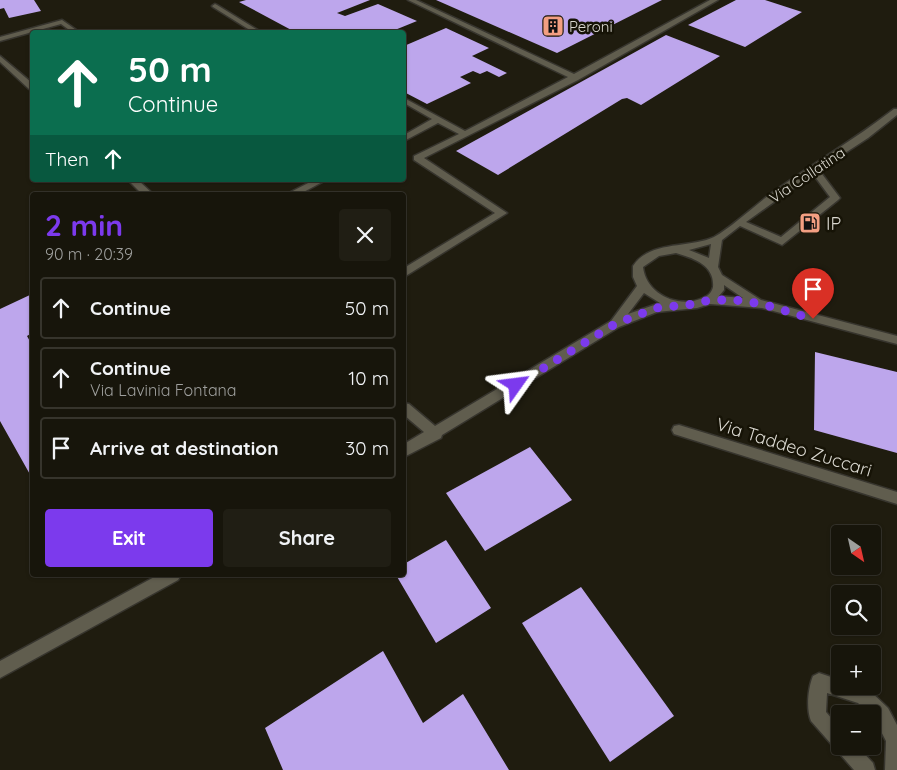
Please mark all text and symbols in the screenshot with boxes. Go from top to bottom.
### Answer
building icon: Peroni [541,14,565,38]
place label: Peroni [569,17,613,36]
text: 50 m [128,47,212,91]
icon: ahead [45,50,110,115]
text: Continue [128,90,218,118]
street label: Via Collatina [766,143,848,207]
icon: ahead [99,145,127,173]
text: Then [45,147,89,171]
text: 2 min [45,206,123,244]
button: close [339,209,391,261]
fuel station icon: IP [798,211,822,235]
place label: IP [826,212,841,235]
text: 90 m · 20:39 [45,244,133,264]
pin [792,268,834,319]
icon: arrive [799,275,827,303]
icon: ahead [47,294,75,322]
text: Continue [90,296,171,320]
text: 50 m [345,296,389,320]
text: Continue [90,356,171,380]
position arrow [489,358,541,410]
icon: ahead [47,364,75,392]
text: 10 m [348,366,389,390]
text: Via Lavinia Fontana [90,380,237,400]
street label: Via Taddeo Zuccari [713,412,875,482]
icon: arrive [47,434,75,462]
text: Arrive at destination [90,436,279,460]
text: 30 m [345,436,389,460]
button: Exit [45,509,213,567]
button: Share [223,509,391,567]
north arrow [831,525,881,575]
map controls [831,525,881,755]
button: search [831,585,881,635]
button: + [831,645,881,695]
button: − [831,705,881,755]

